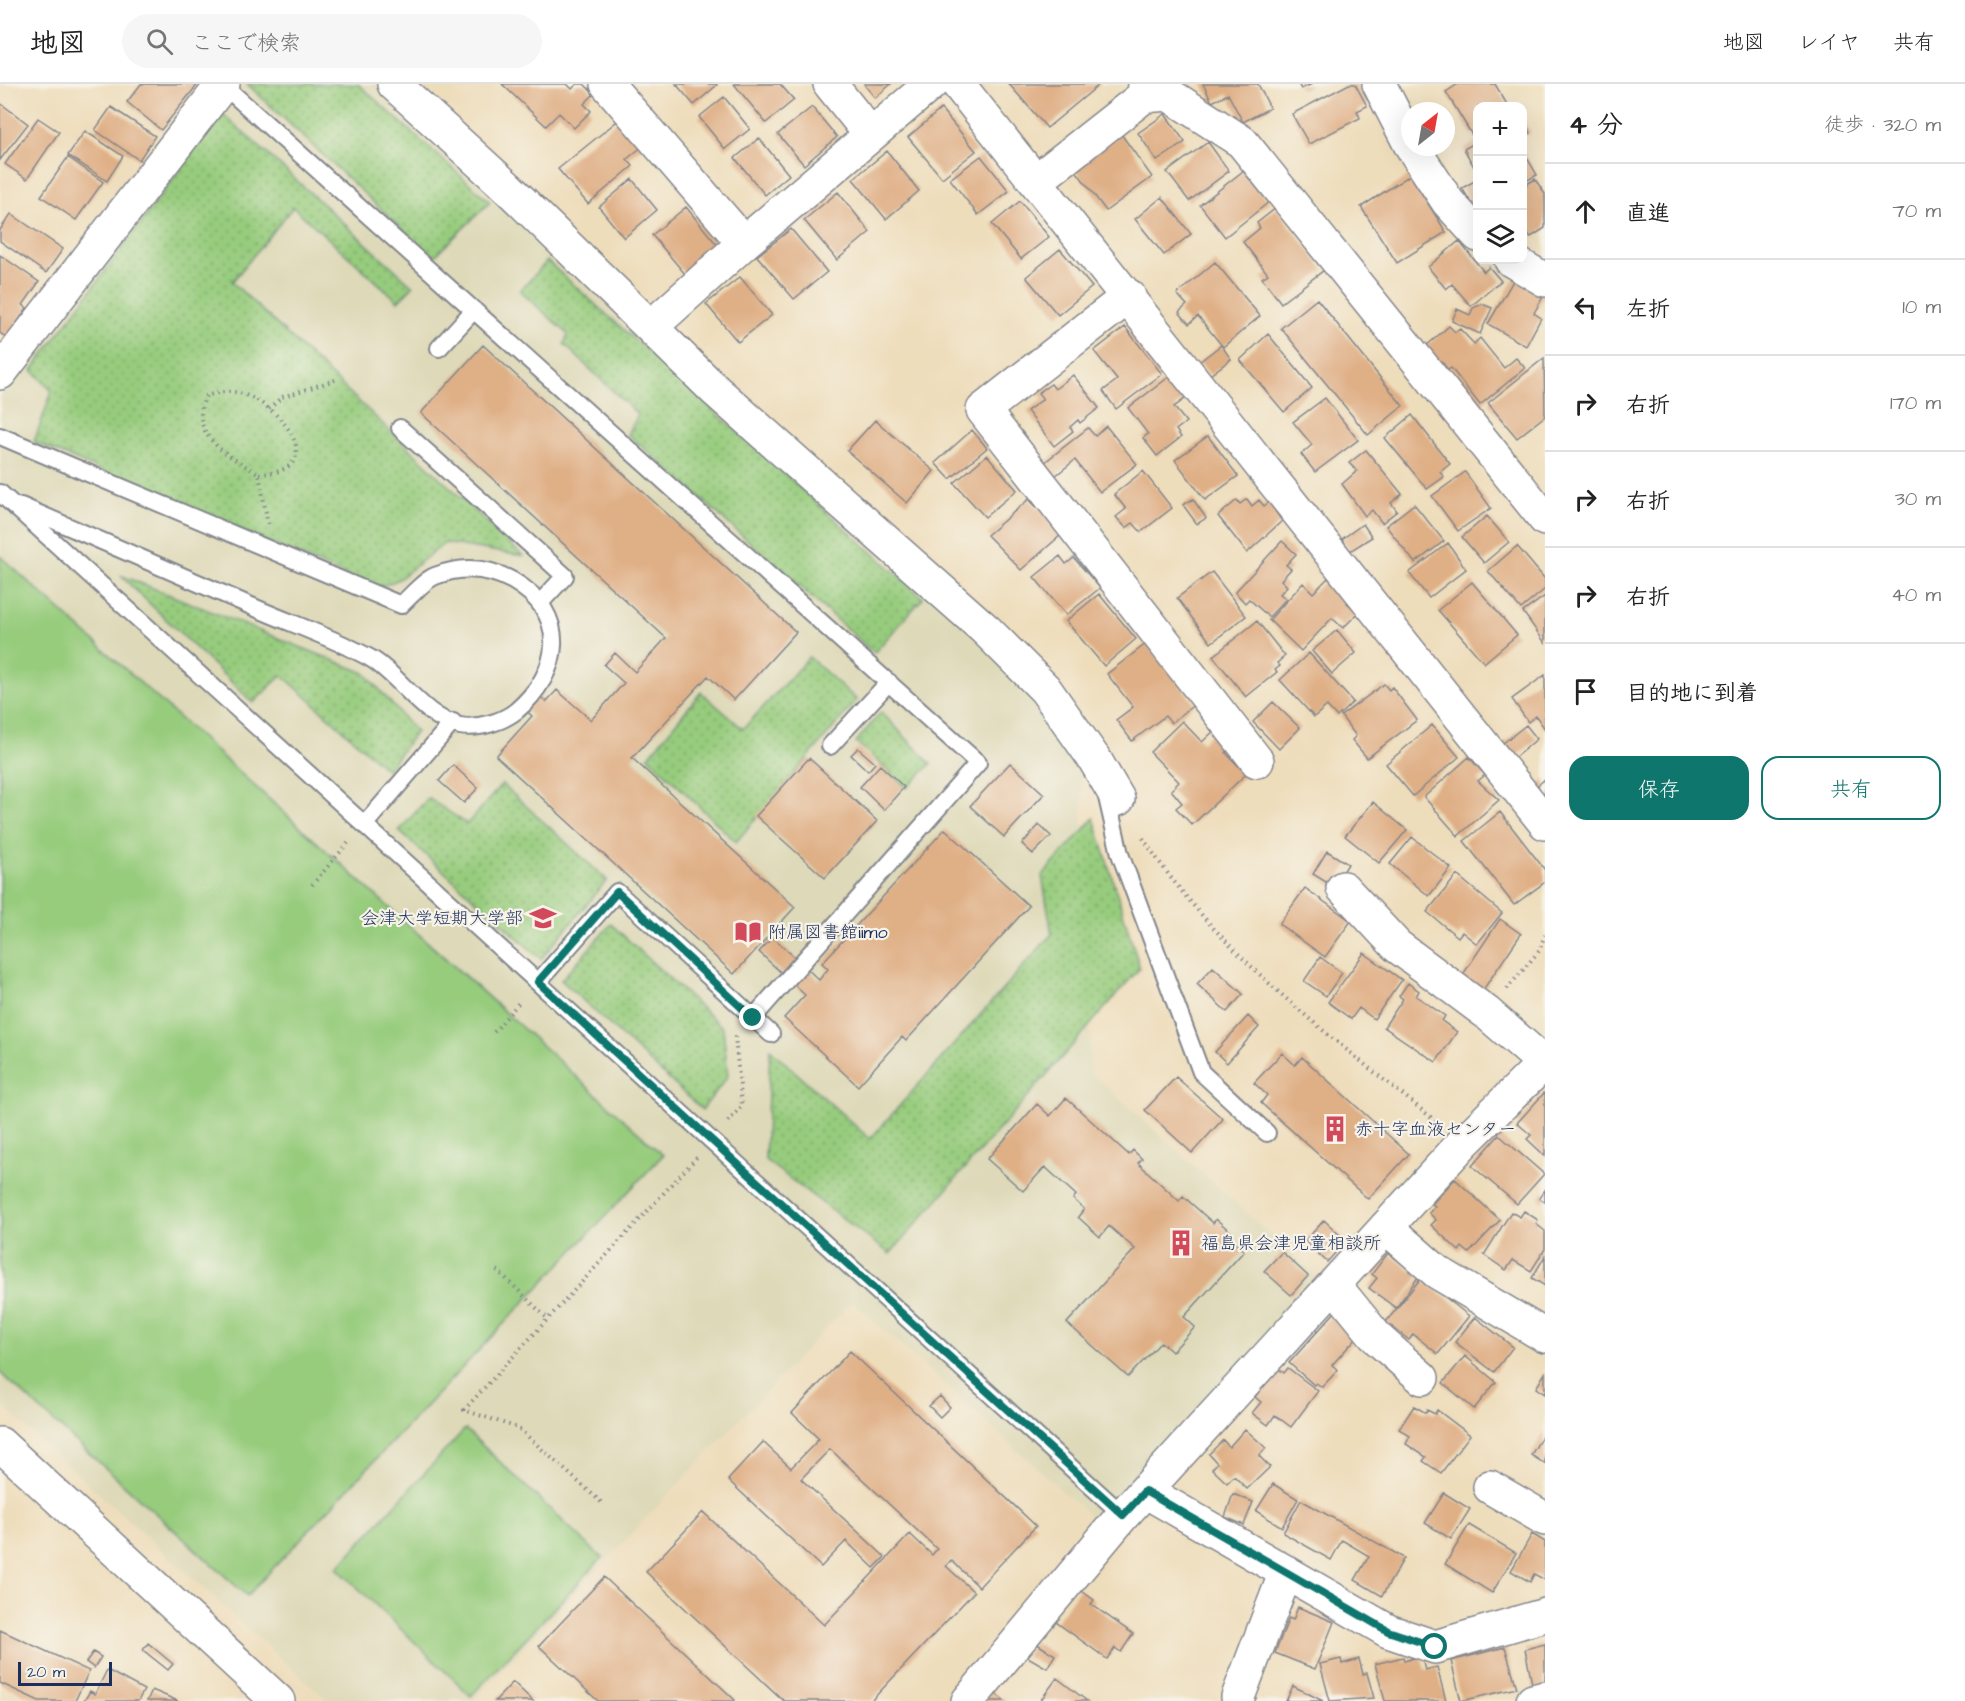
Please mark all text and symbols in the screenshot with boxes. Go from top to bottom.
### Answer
search box [122,14,542,68]
text: 地図 [30,24,86,63]
icon: search [143,25,176,58]
text: ここで検索 [191,28,301,59]
text: 地図 [1723,28,1765,57]
text: レイヤ [1798,28,1860,57]
text: 共有 [1893,28,1935,57]
north arrow [1401,102,1455,156]
map controls [1473,102,1527,264]
button: + [1473,102,1527,156]
text: 4 分 [1569,107,1623,143]
text: 徒歩 · 320 m [1824,111,1941,139]
button: − [1473,156,1527,210]
icon: ahead [1569,195,1602,228]
text: 70 m [1893,197,1941,225]
text: 直進 [1626,198,1670,229]
button: layers [1473,210,1527,264]
icon: left [1569,291,1602,324]
text: 10 m [1902,293,1941,321]
text: 左折 [1626,294,1670,325]
icon: right [1569,387,1602,420]
text: 170 m [1890,389,1941,417]
text: 右折 [1626,390,1670,421]
icon: right [1569,483,1602,516]
text: 30 m [1895,485,1941,513]
text: 右折 [1626,486,1670,517]
icon: right [1569,579,1602,612]
text: 40 m [1891,581,1941,609]
text: 右折 [1626,582,1670,613]
icon: arrive [1569,675,1602,708]
text: 目的地に到着 [1626,678,1758,709]
button: 保存 [1569,756,1749,820]
button: 共有 [1761,756,1941,820]
school or university icon: 会津大学短期大学部 [528,903,558,933]
place label: 会津大学短期大学部 [361,906,523,931]
library icon: 附属図書館iimo [733,917,763,947]
place label: 附属図書館iimo [768,920,888,945]
route end [739,1004,765,1030]
building icon: 赤十字血液センター [1320,1114,1350,1144]
place label: 赤十字血液センター [1355,1117,1516,1142]
building icon: 福島県会津児童相談所 [1166,1228,1196,1258]
place label: 福島県会津児童相談所 [1201,1231,1381,1256]
route start [1421,1633,1447,1659]
scale bar [18,1659,112,1686]
text: 20 m [27,1661,65,1683]

